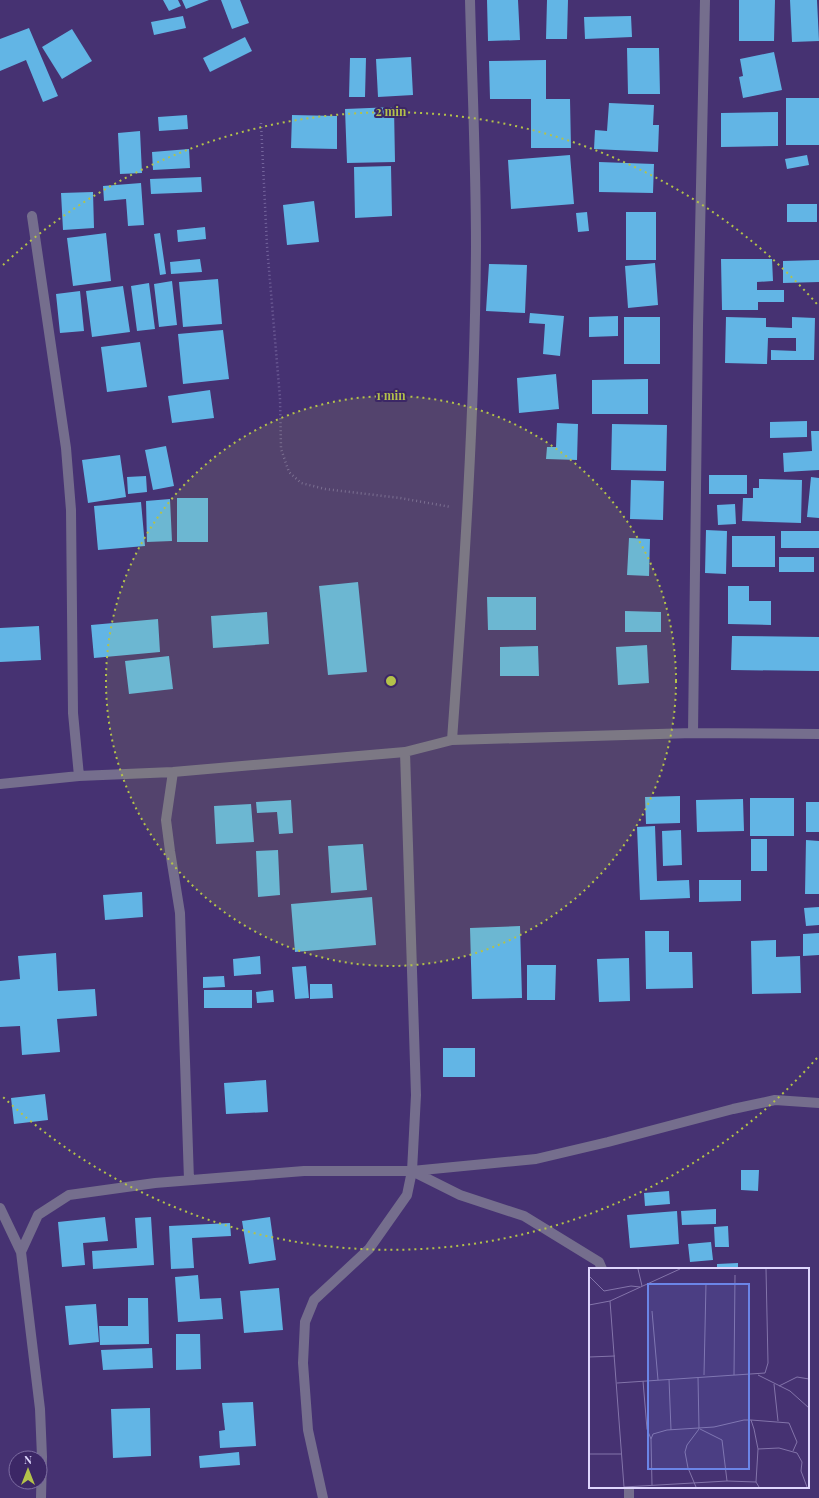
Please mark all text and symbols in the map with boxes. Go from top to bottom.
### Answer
text: 2 min [376,103,407,119]
text: 1 min [376,387,406,403]
centre of rings [384,674,398,688]
inset map [589,1268,809,1488]
north arrow [8,1450,48,1490]
text: N [24,1452,32,1467]

